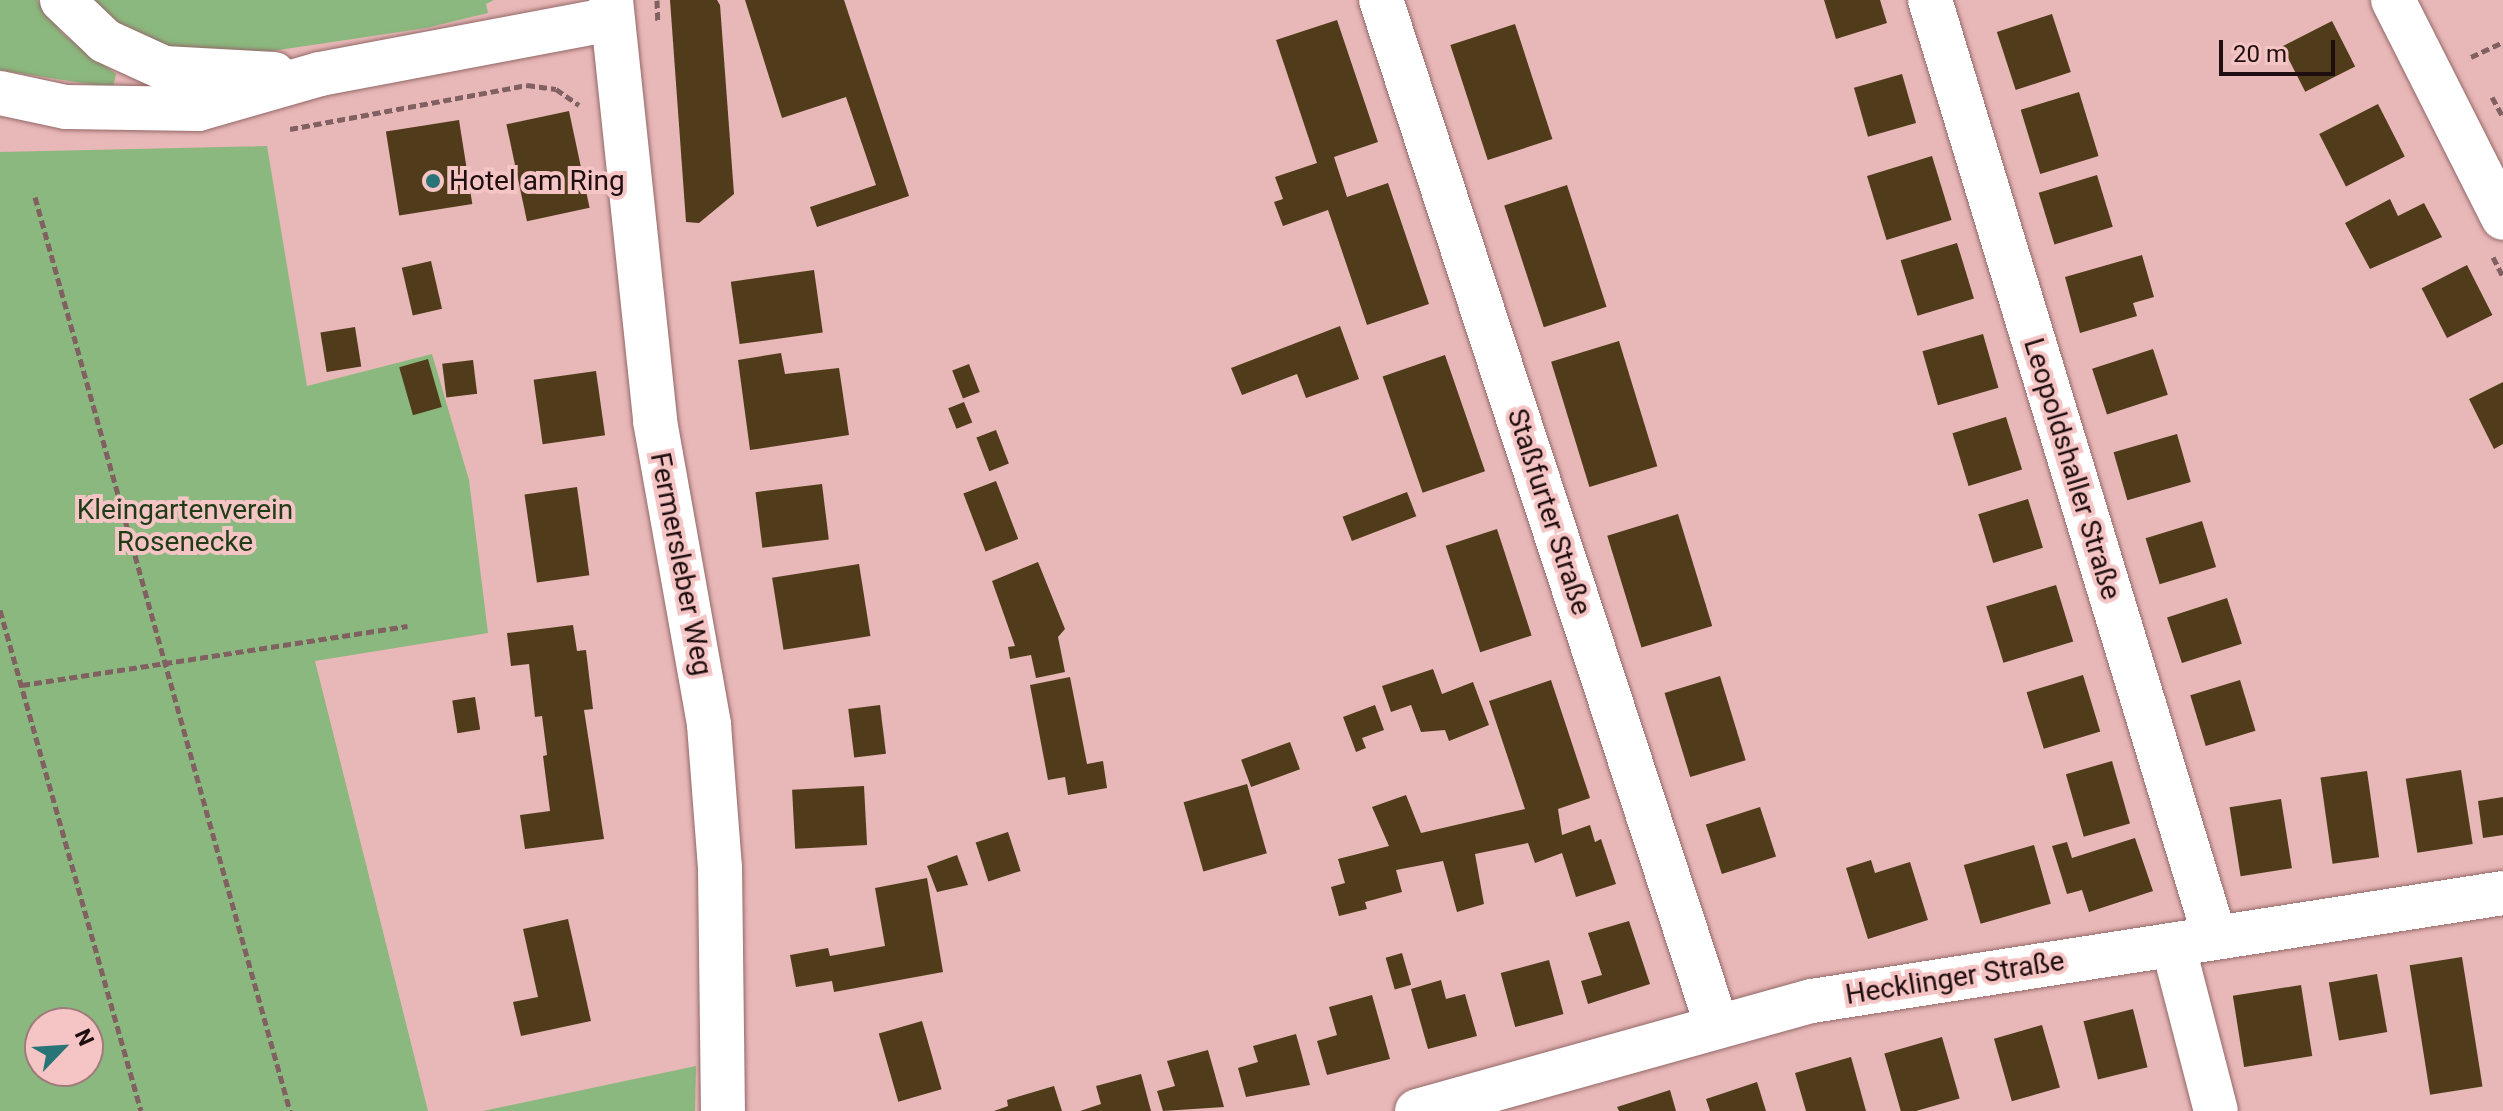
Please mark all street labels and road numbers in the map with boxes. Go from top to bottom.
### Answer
street label: Leopoldshaller Straße [2016,334,2128,604]
street label: Staßfurter Straße [1500,405,1598,619]
street label: Fermersleber Weg [643,450,719,678]
street label: Hecklinger Straße [1843,944,2067,1012]

